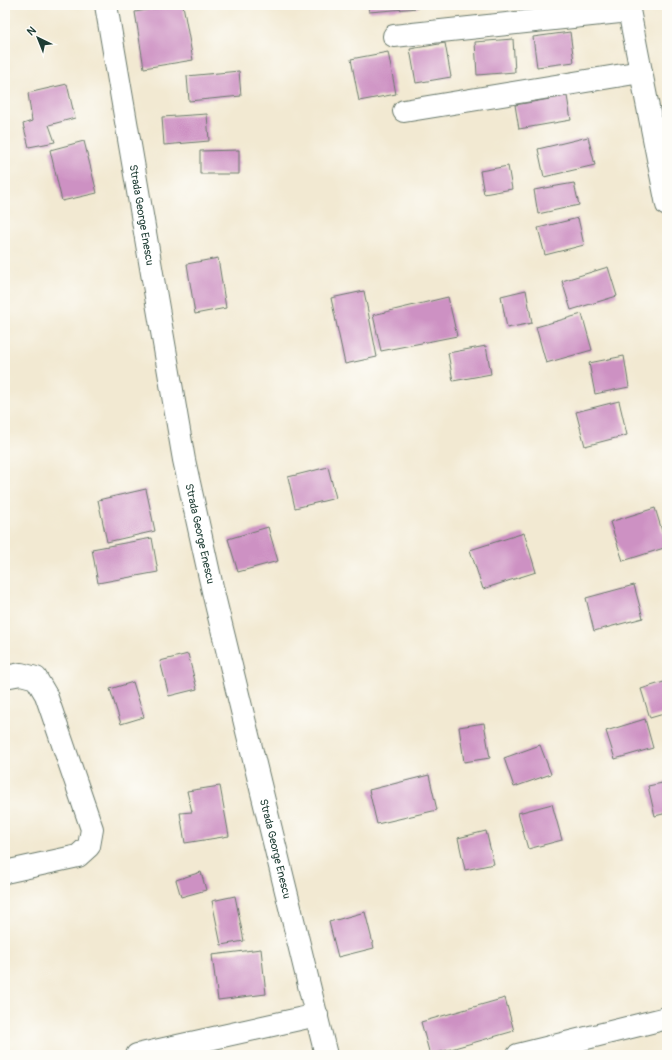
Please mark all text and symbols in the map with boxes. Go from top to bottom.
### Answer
north arrow [18,18,58,58]
text: N [24,23,39,38]
street label: Strada George Enescu [127,163,157,266]
street label: Strada George Enescu [183,482,218,585]
street label: Strada George Enescu [257,797,294,900]

